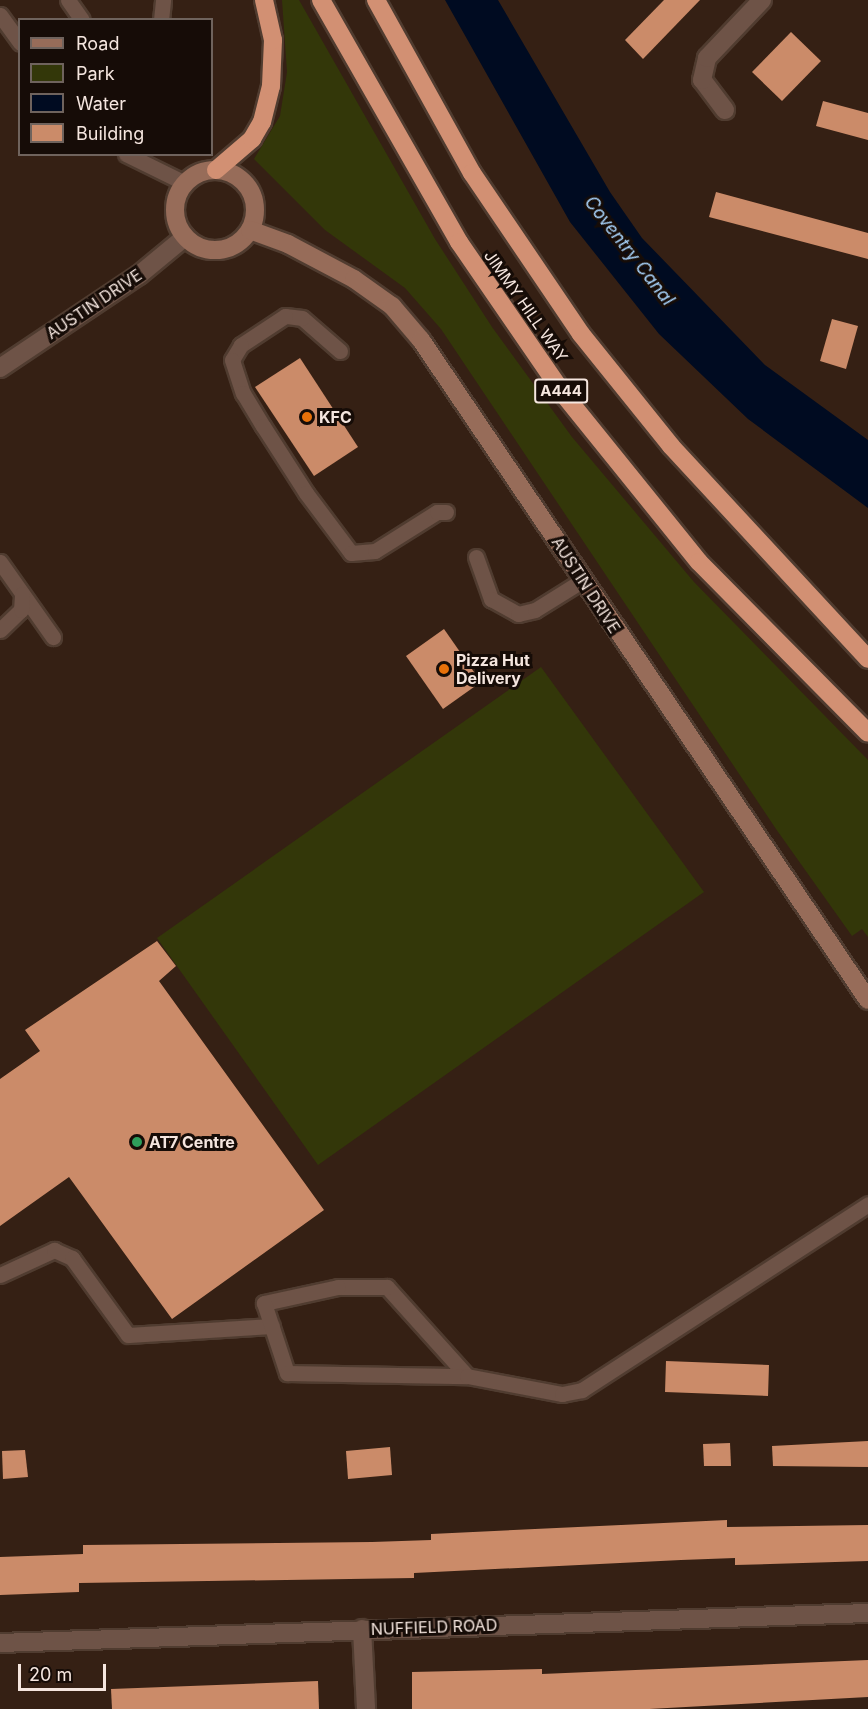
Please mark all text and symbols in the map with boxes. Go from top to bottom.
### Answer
legend [18,18,213,156]
text: Road [76,33,119,54]
text: Park [76,63,115,84]
text: Water [76,93,126,114]
text: Building [76,123,144,144]
water label: Coventry Canal [580,192,678,310]
street label: JIMMY HILL WAY [480,246,572,366]
street label: AUSTIN DRIVE [43,265,145,343]
road number: A444 [534,379,588,403]
place label: KFC [319,407,352,427]
marker: KFC [300,410,314,424]
street label: AUSTIN DRIVE [548,533,624,637]
place label: Pizza Hut Delivery [456,650,530,688]
marker: Pizza Hut Delivery [437,662,451,676]
place label: AT7 Centre [149,1132,235,1152]
marker: AT7 Centre [130,1135,144,1149]
street label: NUFFIELD ROAD [370,1615,498,1639]
scale bar [21,1652,110,1690]
text: 20 m [29,1664,72,1685]

